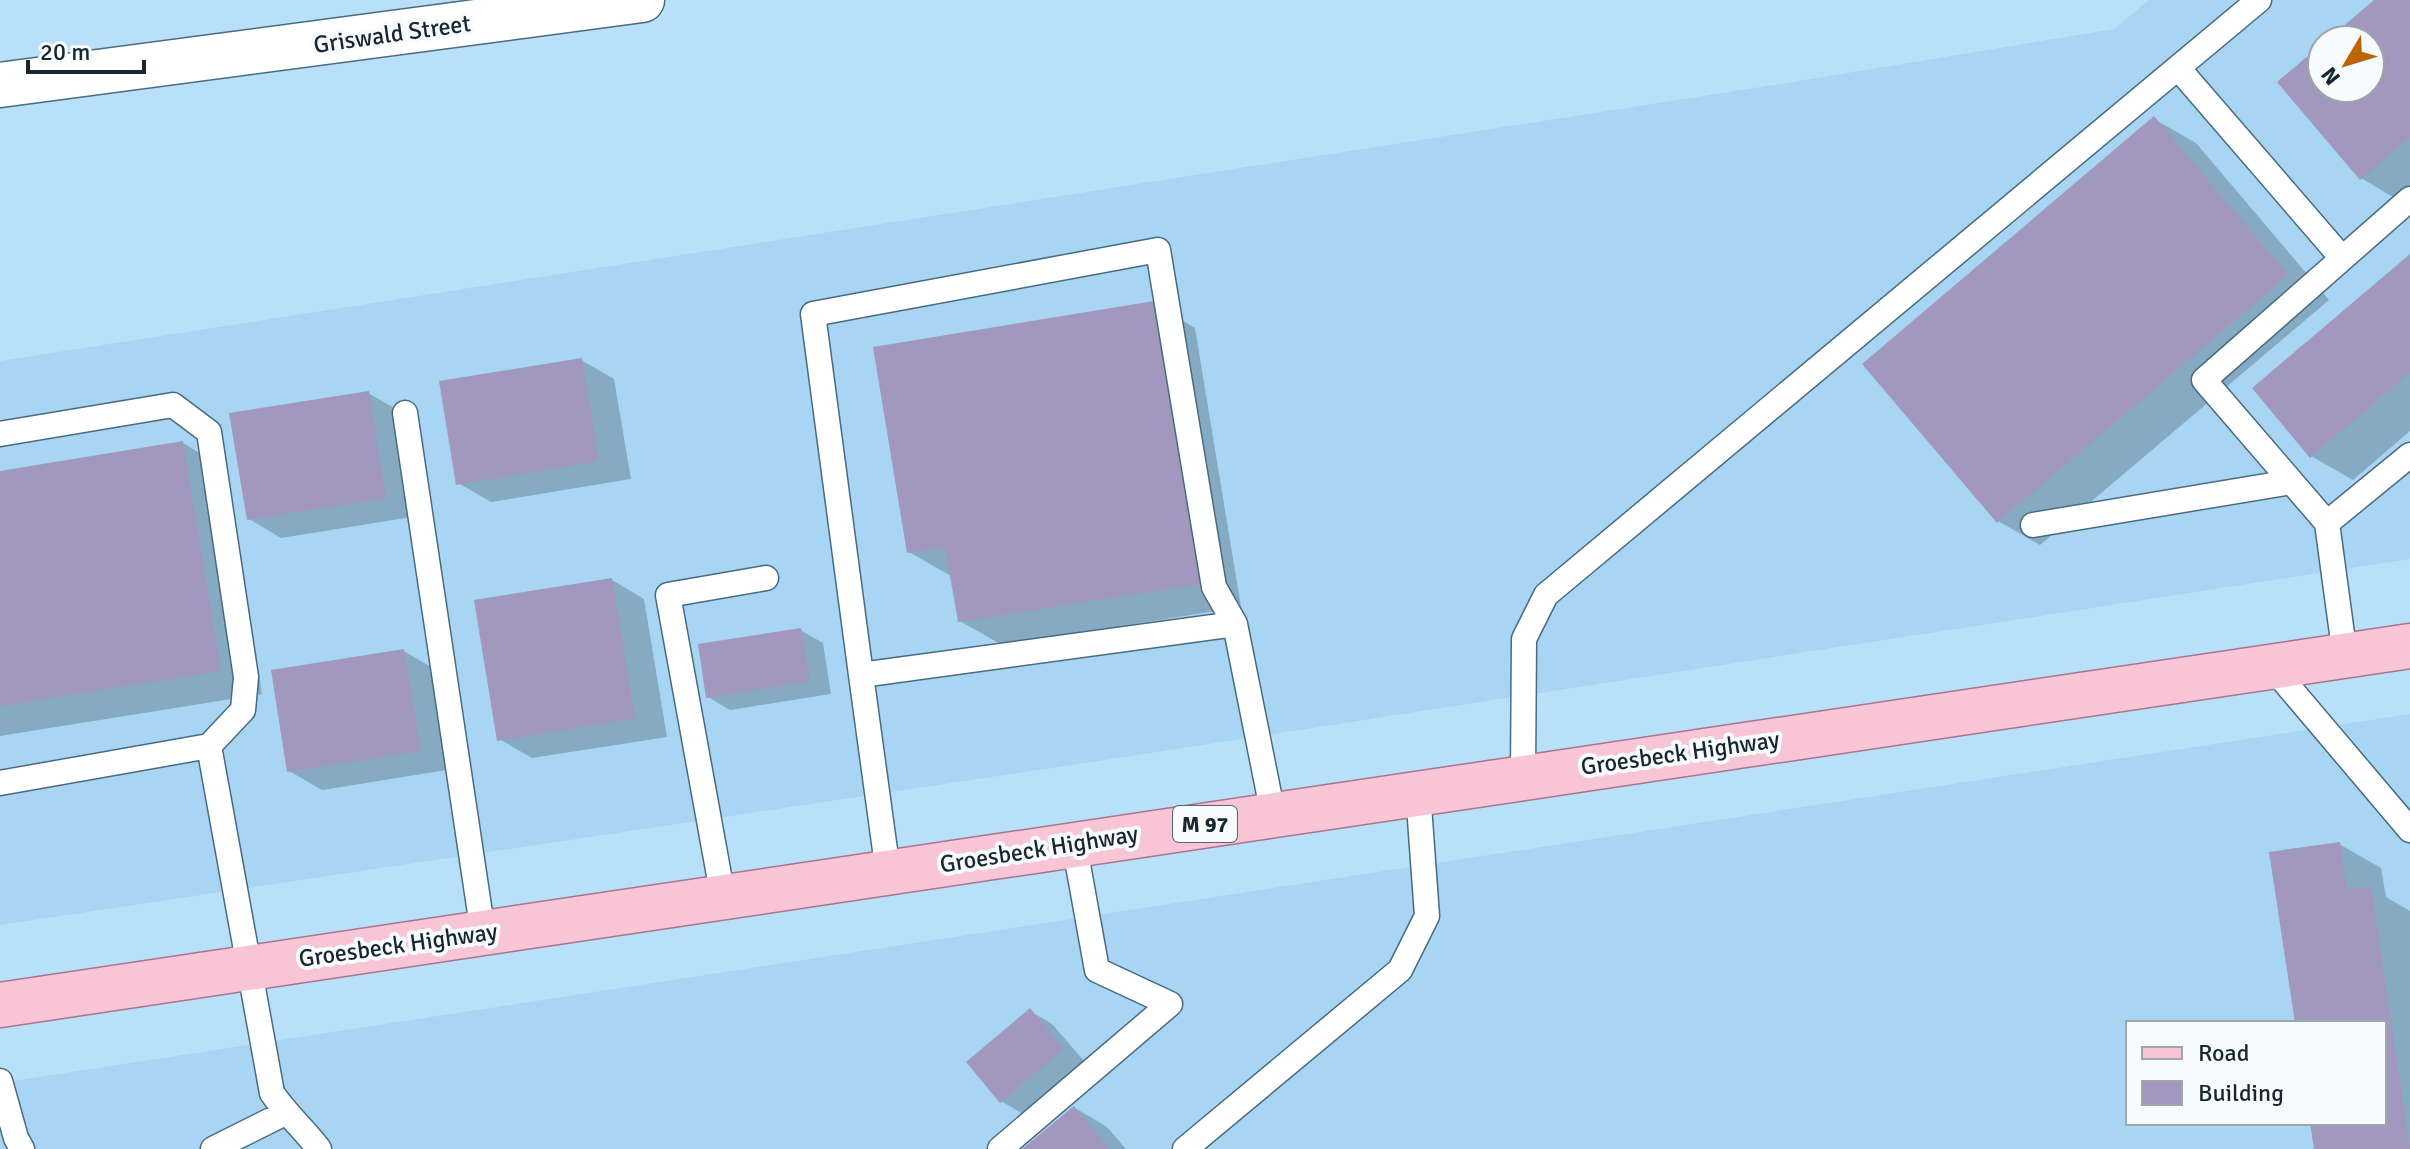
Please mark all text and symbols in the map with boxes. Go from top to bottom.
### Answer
street label: Griswald Street [311,8,473,60]
scale bar [28,24,144,74]
north arrow [2306,24,2386,104]
text: 20 m [40,37,90,67]
text: N [2315,62,2346,90]
street label: Groesbeck Highway [1579,724,1781,782]
road number: M 97 [1173,806,1237,842]
street label: Groesbeck Highway [938,819,1140,879]
street label: Groesbeck Highway [297,916,499,974]
legend [2126,1021,2386,1125]
text: Road [2198,1038,2249,1068]
text: Building [2198,1078,2284,1108]

